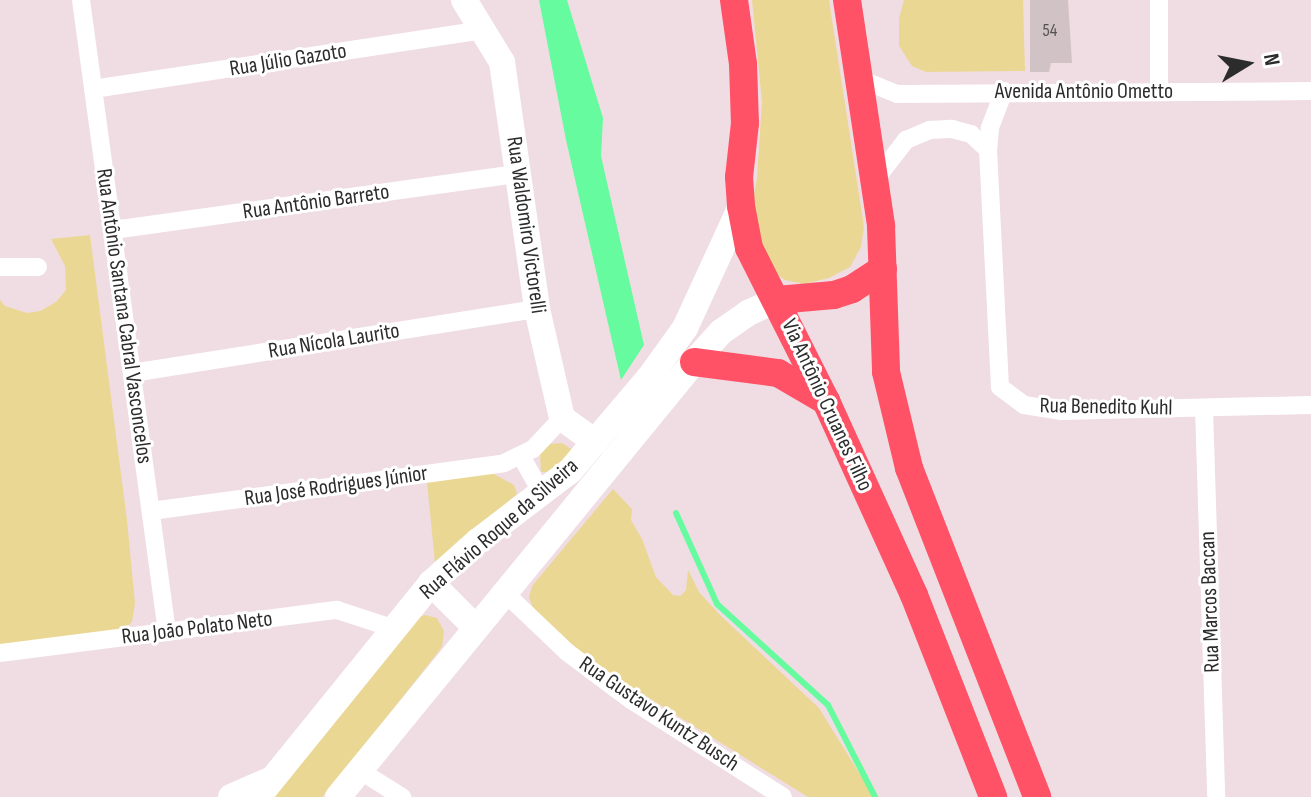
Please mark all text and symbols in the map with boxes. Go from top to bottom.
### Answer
house number: 54 [1043,20,1057,42]
north arrow [1207,24,1287,104]
street label: Rua Júlio Gazoto [228,38,348,82]
text: N [1257,52,1285,68]
street label: Avenida Antônio Ometto [995,79,1173,105]
street label: Rua Waldomiro Victorelli [501,135,551,315]
street label: Rua Antônio Santana Cabral Vasconcelos [90,167,158,465]
street label: Rua Antônio Barreto [241,179,391,225]
street label: Via Antônio Cruanes Filho [776,315,878,495]
street label: Rua Nícola Laurito [267,318,401,364]
street label: Rua Benedito Kuhl [1039,393,1173,421]
street label: Rua Flávio Roque da Silveira [414,453,584,605]
street label: Rua José Rodrigues Júnior [243,460,429,512]
street label: Rua Marcos Baccan [1194,531,1226,673]
street label: Rua João Polato Neto [120,606,274,650]
street label: Rua Gustavo Kuntz Busch [574,651,744,777]

